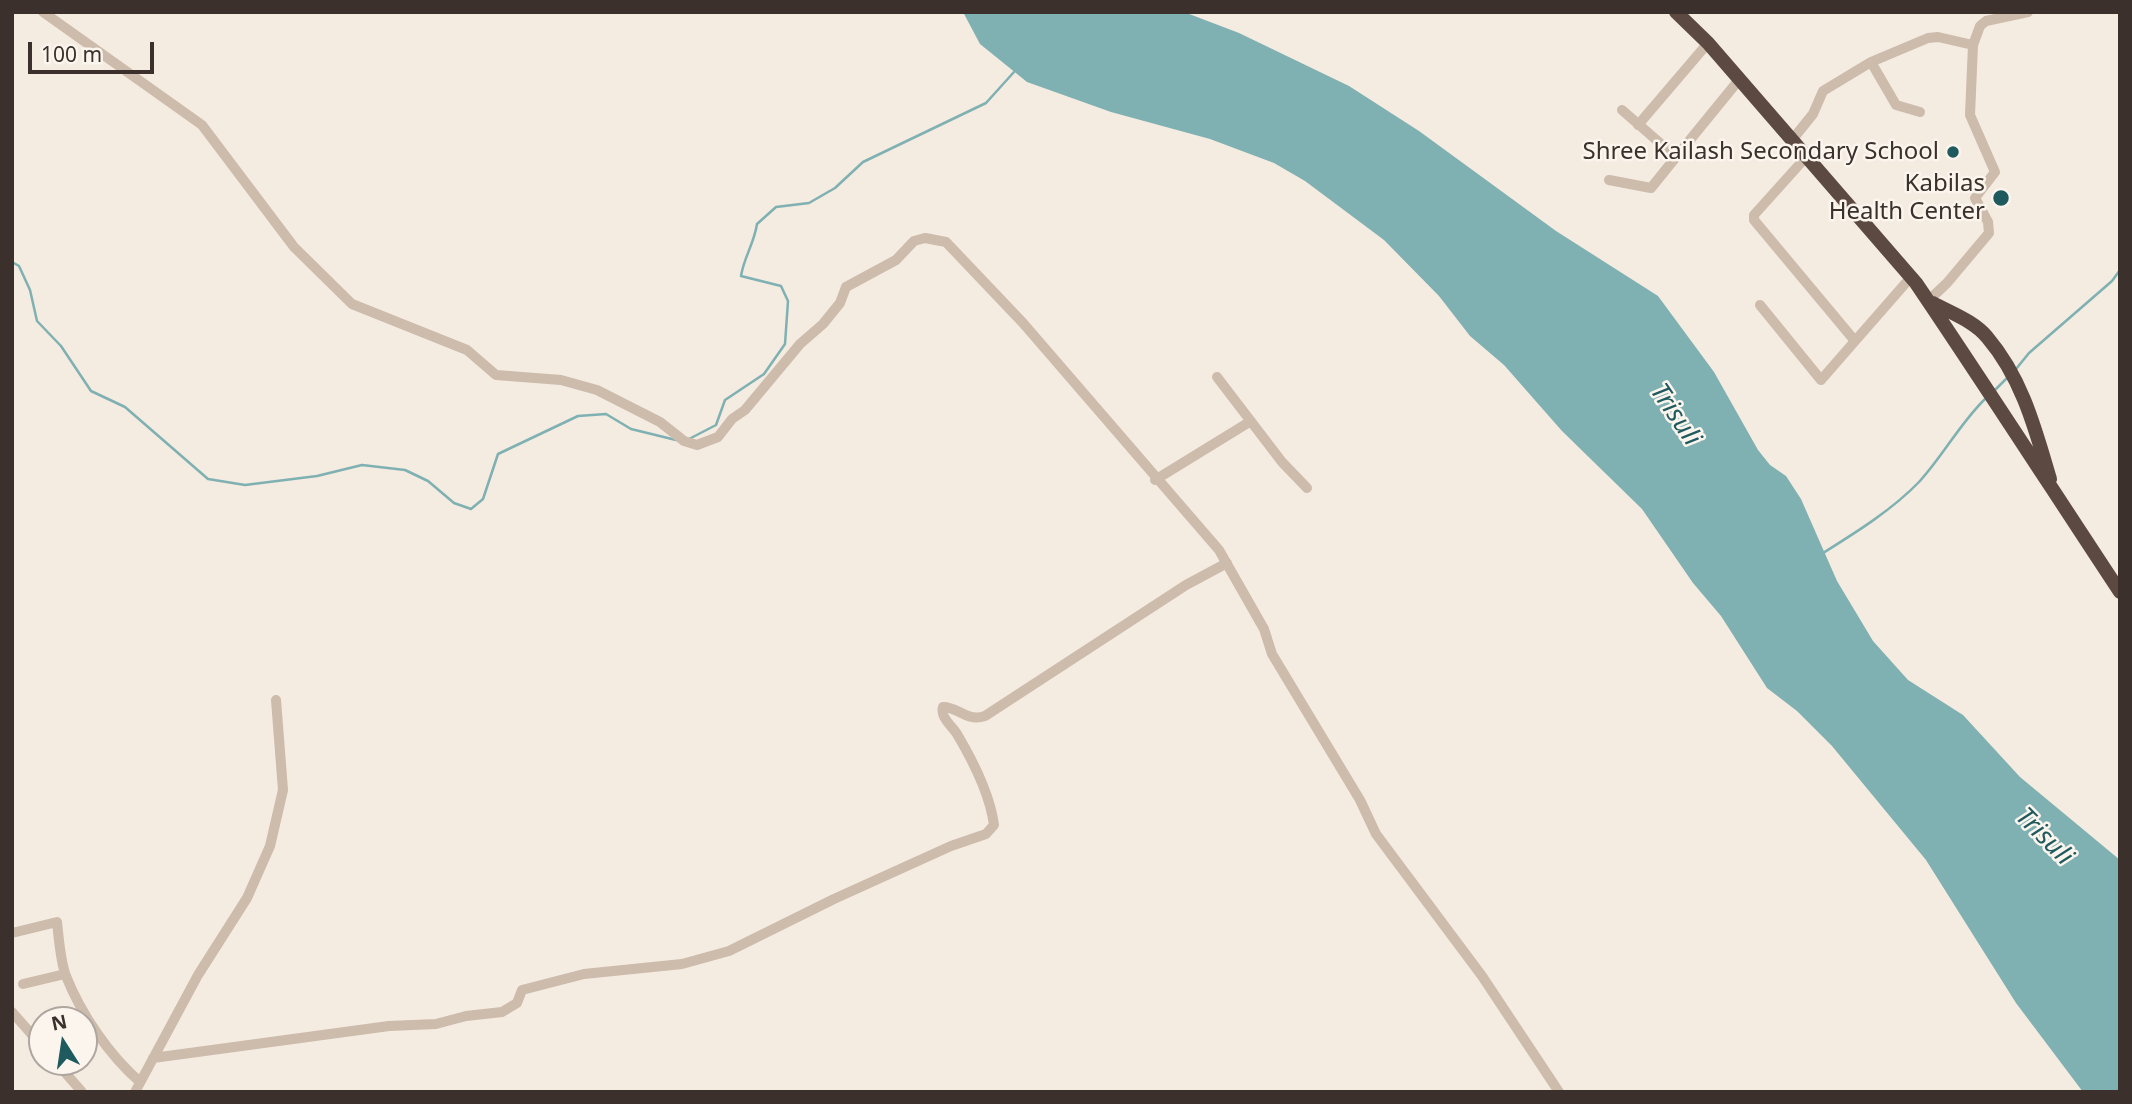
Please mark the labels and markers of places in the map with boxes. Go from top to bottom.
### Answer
place label: Shree Kailash Secondary School [1583,138,1939,166]
marker: Shree Kailash Secondary School [1945,144,1961,160]
place label: Kabilas Health Center [1829,170,1985,226]
marker: Kabilas Health Center [1991,188,2011,208]

